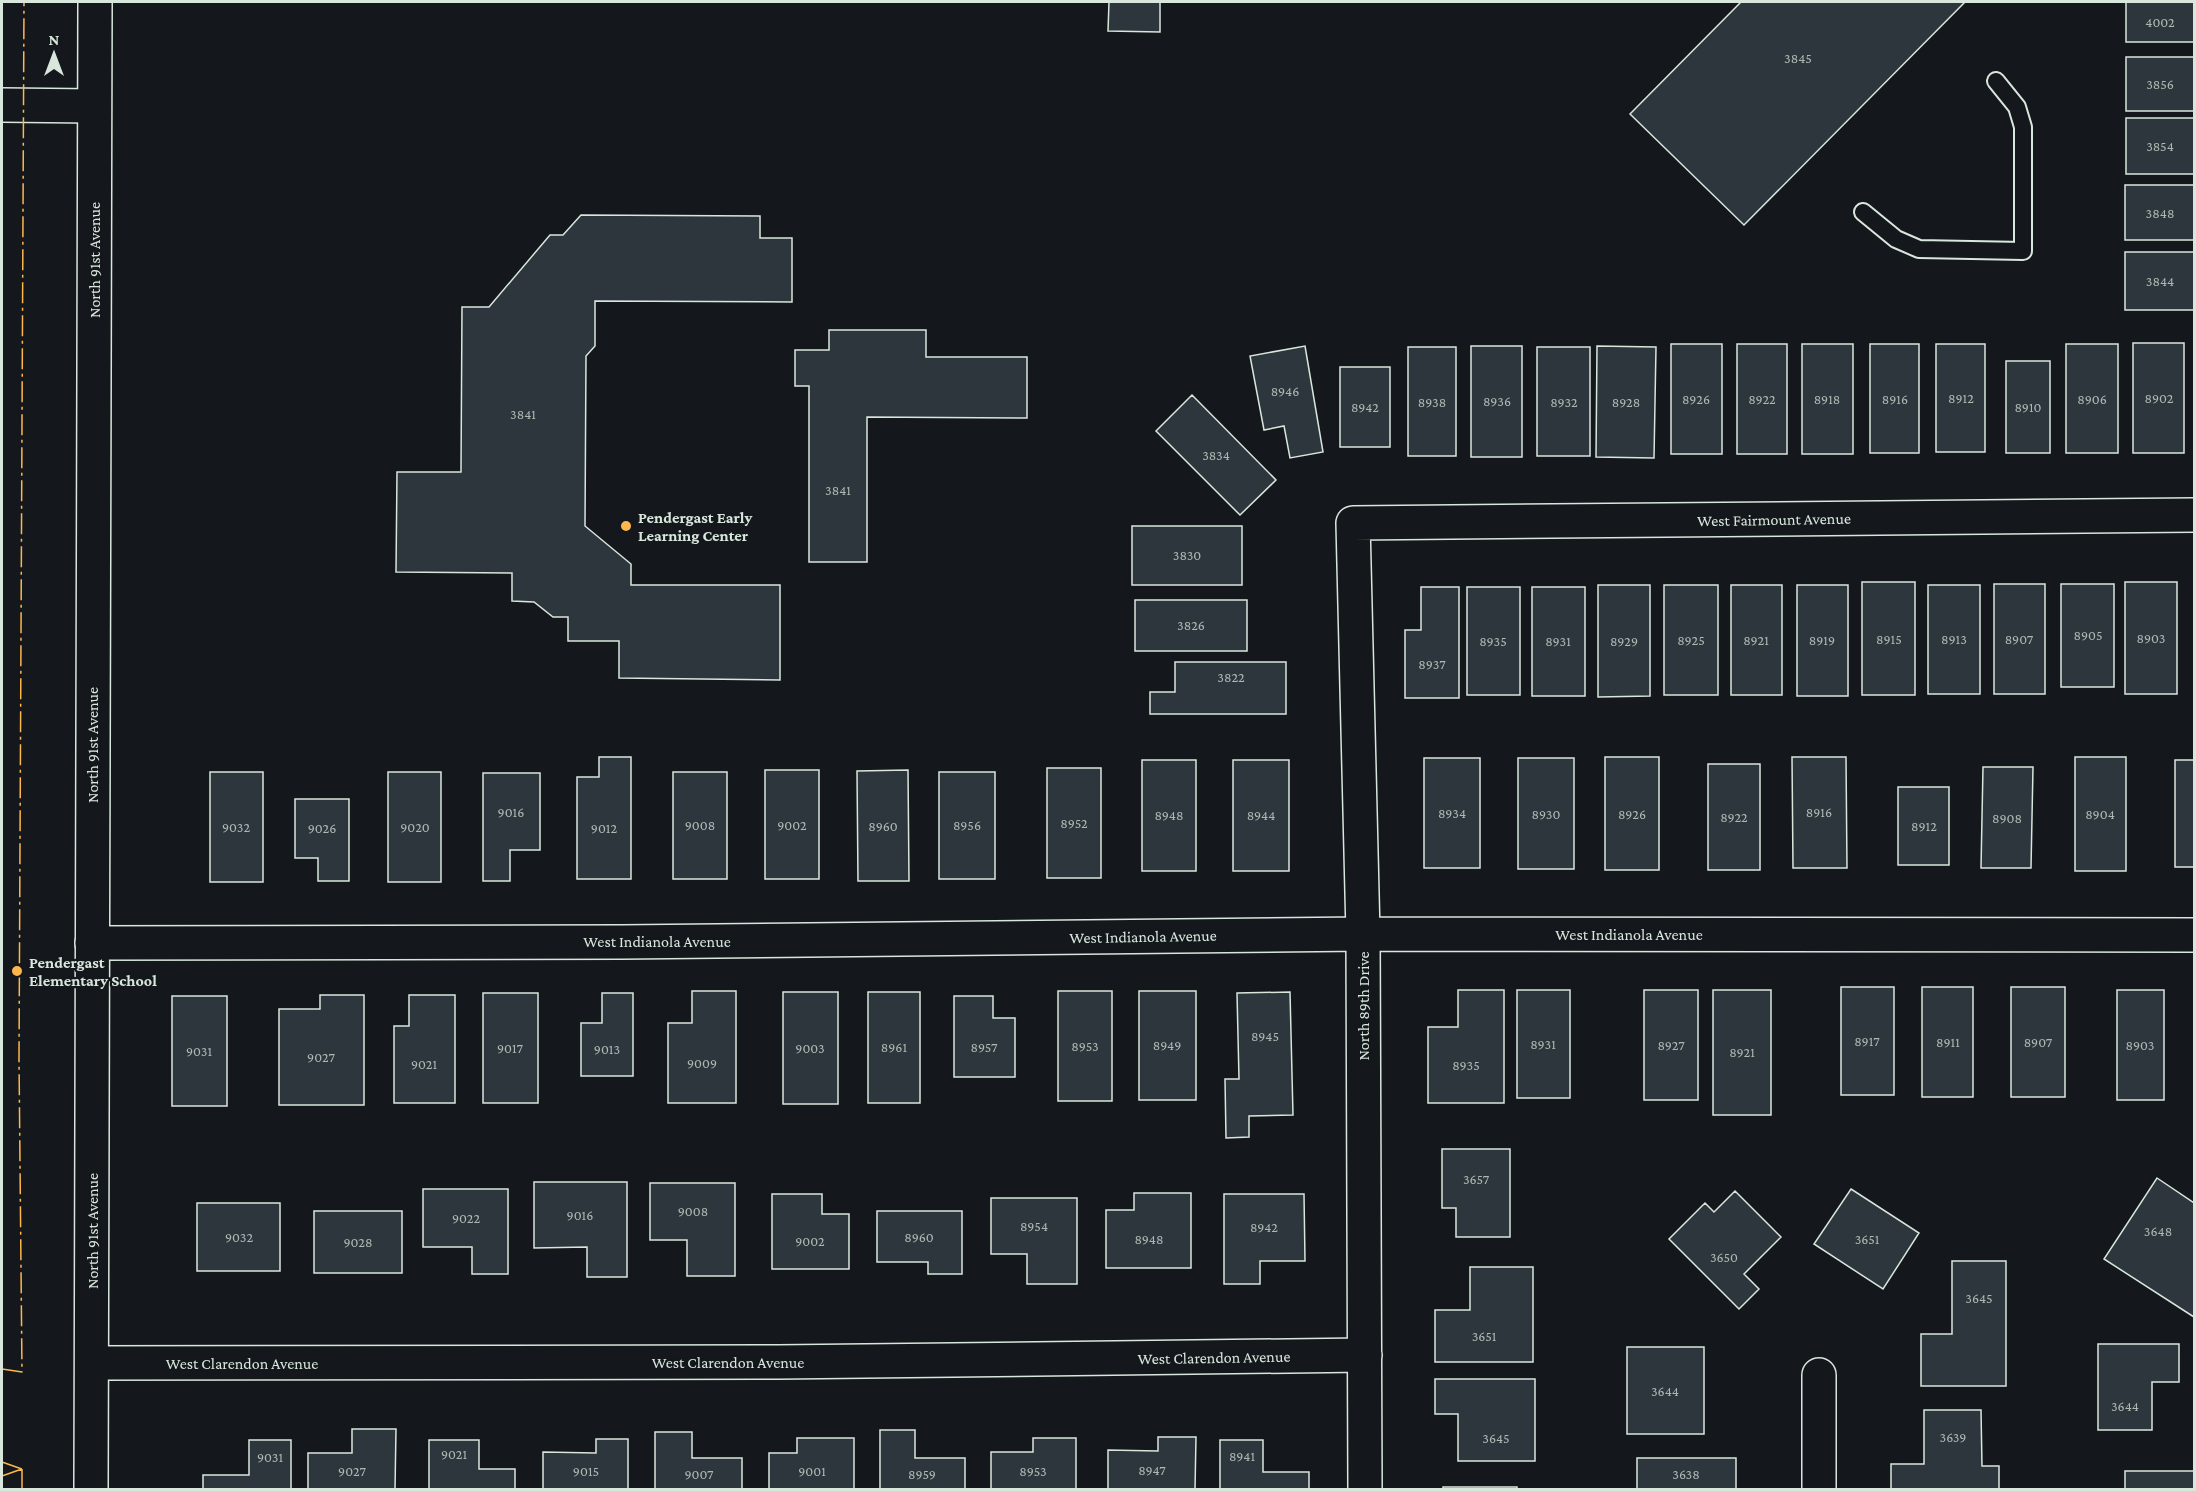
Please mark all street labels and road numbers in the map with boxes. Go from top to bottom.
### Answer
street label: North 91st Avenue [86,202,103,318]
street label: West Fairmount Avenue [1697,510,1851,529]
street label: North 91st Avenue [84,687,101,803]
street label: West Indianola Avenue [1555,926,1703,943]
street label: West Indianola Avenue [1069,927,1217,946]
street label: West Indianola Avenue [583,933,731,950]
street label: North 89th Drive [1355,951,1372,1061]
street label: North 91st Avenue [84,1173,101,1289]
street label: West Clarendon Avenue [1138,1348,1291,1367]
street label: West Clarendon Avenue [652,1354,804,1371]
street label: West Clarendon Avenue [166,1355,318,1372]

